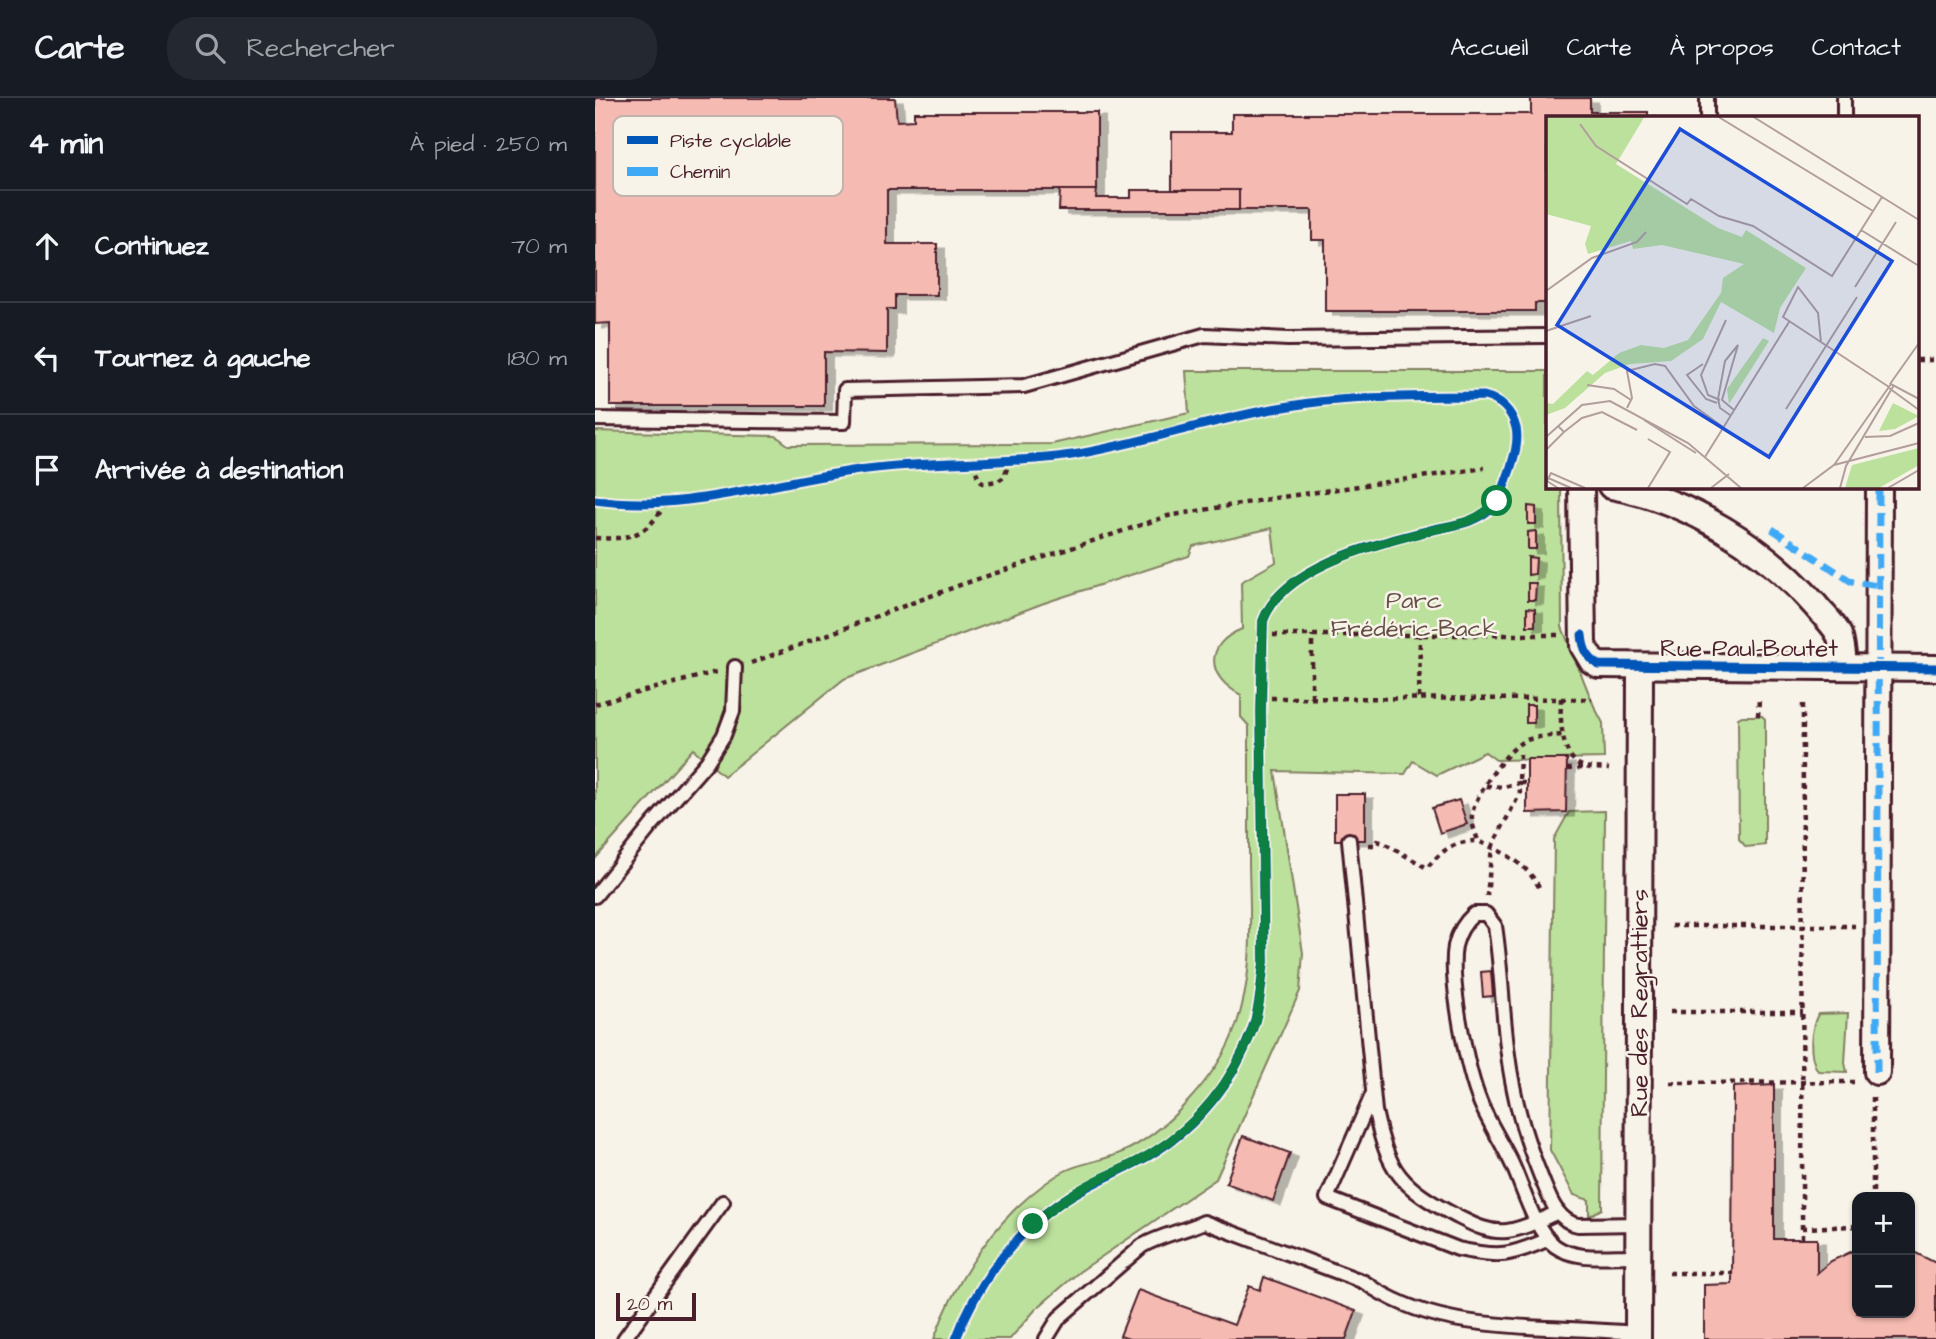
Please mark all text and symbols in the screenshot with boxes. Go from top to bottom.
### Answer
search box [167,17,657,80]
text: Carte [35,25,125,71]
icon: search [191,29,229,67]
text: Rechercher [247,30,395,66]
text: Accueil [1450,31,1529,65]
text: Carte [1567,31,1632,65]
text: À propos [1670,31,1774,65]
text: Contact [1812,31,1901,65]
legend [613,116,843,196]
inset map [1546,116,1919,488]
text: 4 min [28,123,103,165]
text: À pied · 250 m [410,128,567,160]
text: Piste cyclable [670,128,791,156]
text: Chemin [670,159,730,186]
icon: ahead [28,227,66,265]
text: Continuez [95,228,209,264]
text: 70 m [511,230,567,262]
icon: left [28,339,66,377]
text: Tournez à gauche [95,340,311,376]
text: 180 m [508,342,567,374]
icon: arrive [28,451,66,489]
text: Arrivée à destination [95,452,343,488]
route start [1481,485,1512,516]
park label: Parc Frédéric-Back [1331,584,1498,646]
street label: Rue Paul-Boutet [1660,632,1838,666]
street label: Rue des Regrattiers [1623,889,1658,1117]
map controls [1852,1192,1915,1318]
button: + [1852,1192,1915,1255]
route end [1017,1208,1048,1239]
button: − [1852,1255,1915,1318]
scale bar [616,1290,697,1322]
text: 20 m [627,1291,672,1318]

